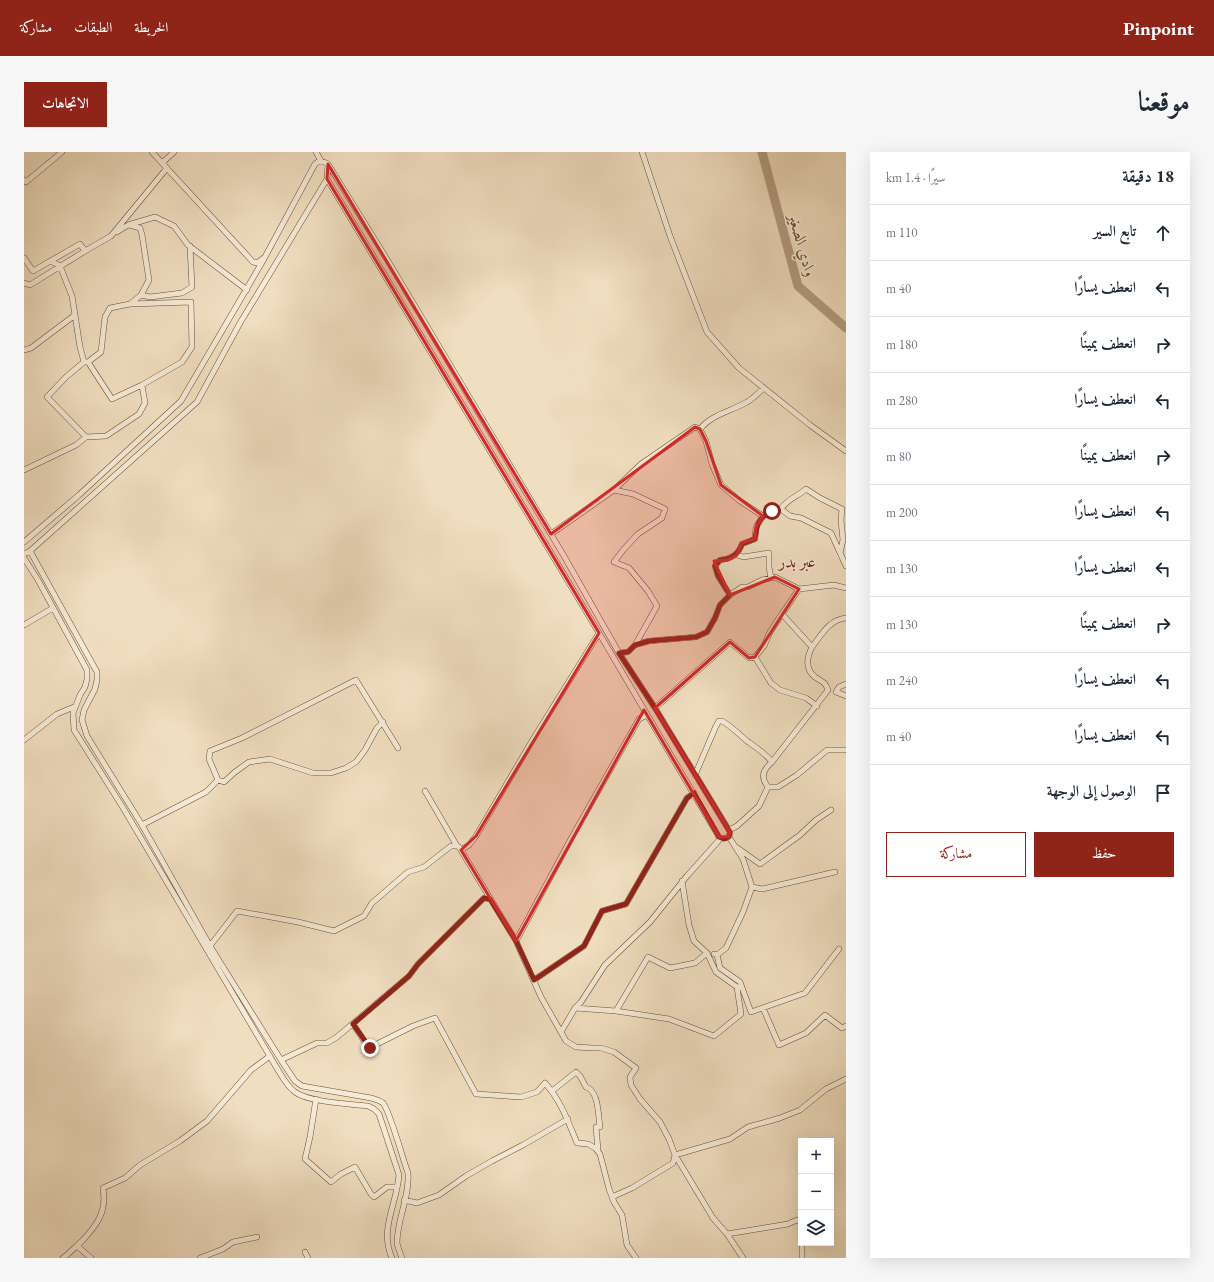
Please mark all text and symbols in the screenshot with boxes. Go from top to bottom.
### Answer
text: Pinpoint [1123,16,1194,41]
text: مشاركة [20,18,52,36]
text: الطبقات [74,18,112,36]
text: الخريطة [134,18,168,36]
button: الاتجاهات [24,82,107,127]
text: موقعنا [1138,83,1190,119]
text: 18 دقيقة [1122,165,1174,187]
text: سيرًا · 1.4 km [886,169,945,186]
water label: وادي الصغير [781,210,822,280]
text: تابع السير [1093,221,1136,240]
icon: ahead [1152,222,1174,244]
text: 110 m [886,224,917,241]
text: انعطف يسارًا [1074,277,1136,296]
icon: left [1152,278,1174,300]
text: 40 m [886,280,911,297]
text: انعطف يمينًا [1080,333,1136,352]
icon: right [1152,334,1174,356]
text: 180 m [886,336,917,353]
text: انعطف يسارًا [1074,389,1136,408]
icon: left [1152,390,1174,412]
text: 280 m [886,392,917,409]
text: انعطف يمينًا [1080,445,1136,464]
icon: right [1152,446,1174,468]
text: 80 m [886,448,911,465]
text: انعطف يسارًا [1074,501,1136,520]
route start [763,502,781,520]
icon: left [1152,502,1174,524]
text: 200 m [886,504,917,521]
district label: عبر بدر [776,550,816,572]
text: انعطف يسارًا [1074,557,1136,576]
icon: left [1152,558,1174,580]
text: 130 m [886,560,917,577]
text: انعطف يمينًا [1080,613,1136,632]
icon: right [1152,614,1174,636]
text: 130 m [886,616,917,633]
text: انعطف يسارًا [1074,669,1136,688]
icon: left [1152,670,1174,692]
text: 240 m [886,672,917,689]
text: انعطف يسارًا [1074,725,1136,744]
icon: left [1152,726,1174,748]
text: 40 m [886,728,911,745]
text: الوصول إلى الوجهة [1047,781,1136,800]
icon: arrive [1152,782,1174,804]
button: مشاركة [886,832,1026,877]
button: حفظ [1034,832,1174,877]
route end [361,1039,379,1057]
map controls [798,1138,834,1246]
button: + [798,1138,834,1174]
button: − [798,1174,834,1210]
button: layers [798,1210,834,1246]

